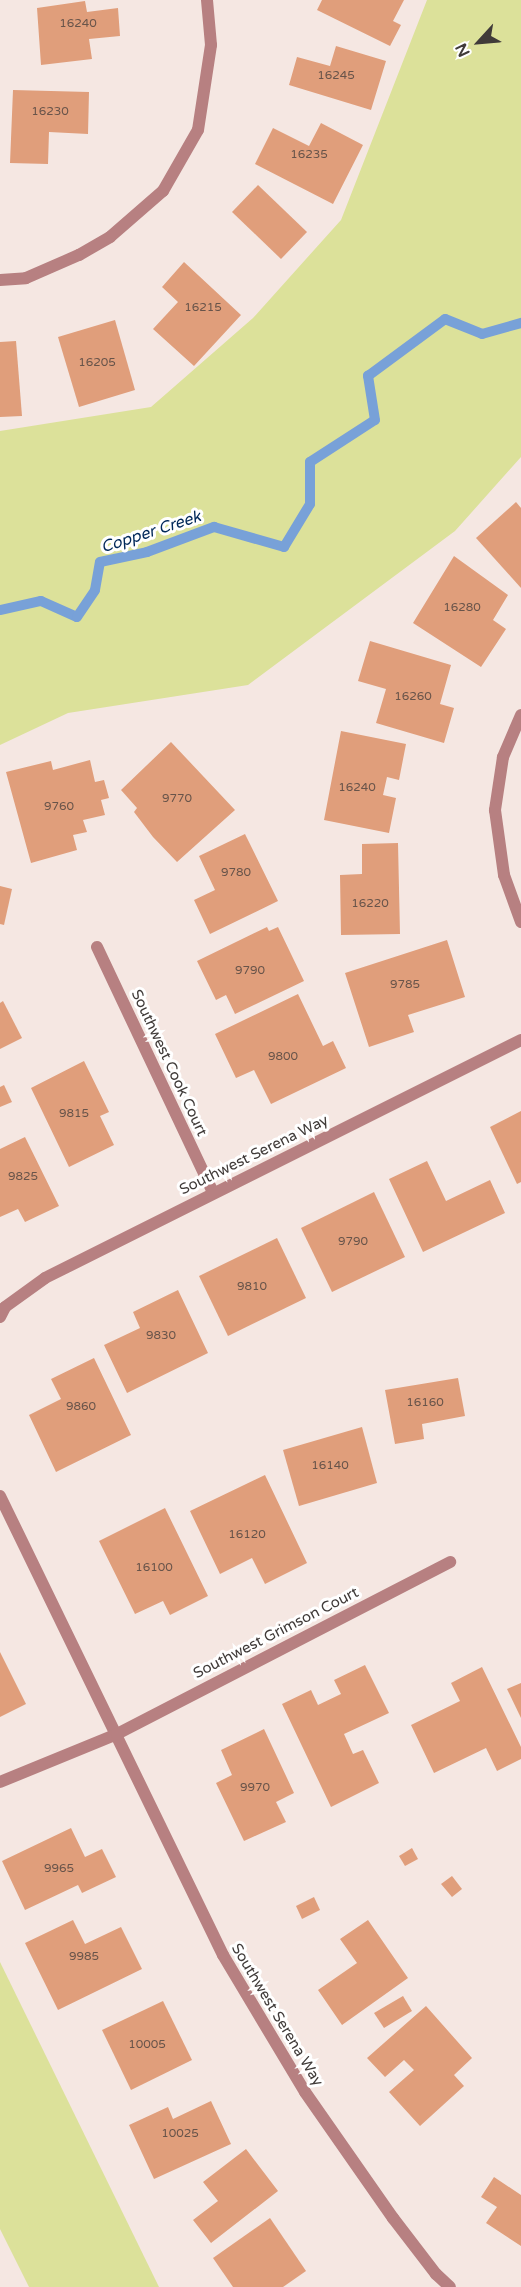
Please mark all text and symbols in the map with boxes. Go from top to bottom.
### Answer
north arrow [449,12,509,72]
house number: 16240 [59,17,97,31]
text: N [451,40,475,60]
house number: 16245 [317,69,355,83]
house number: 16230 [31,105,69,119]
house number: 16235 [290,148,328,162]
house number: 16215 [184,301,222,315]
house number: 16205 [78,356,116,370]
water label: Copper Creek [99,507,203,557]
house number: 16280 [443,601,481,615]
house number: 16260 [394,690,432,704]
house number: 16240 [338,781,376,795]
house number: 9770 [162,792,192,806]
house number: 9760 [44,800,74,814]
house number: 9780 [221,866,251,880]
house number: 16220 [351,897,389,911]
house number: 9790 [235,964,265,978]
house number: 9785 [390,978,420,992]
street label: Southwest Cook Court [127,987,211,1139]
house number: 9800 [268,1050,298,1064]
house number: 9815 [59,1107,89,1121]
street label: Southwest Serena Way [177,1111,331,1199]
house number: 9825 [8,1170,38,1184]
house number: 9790 [338,1235,368,1249]
house number: 9810 [237,1280,267,1294]
house number: 9830 [146,1329,176,1343]
house number: 16160 [406,1396,444,1410]
house number: 9860 [66,1400,96,1414]
house number: 16140 [311,1459,349,1473]
house number: 16120 [228,1528,266,1542]
house number: 16100 [135,1561,173,1575]
street label: Southwest Grimson Court [190,1583,362,1683]
house number: 9970 [240,1781,270,1795]
house number: 9965 [44,1862,74,1876]
street label: Southwest Serena Way [227,1940,327,2090]
house number: 9985 [69,1950,99,1964]
house number: 10005 [128,2038,166,2052]
house number: 10025 [161,2127,199,2141]

